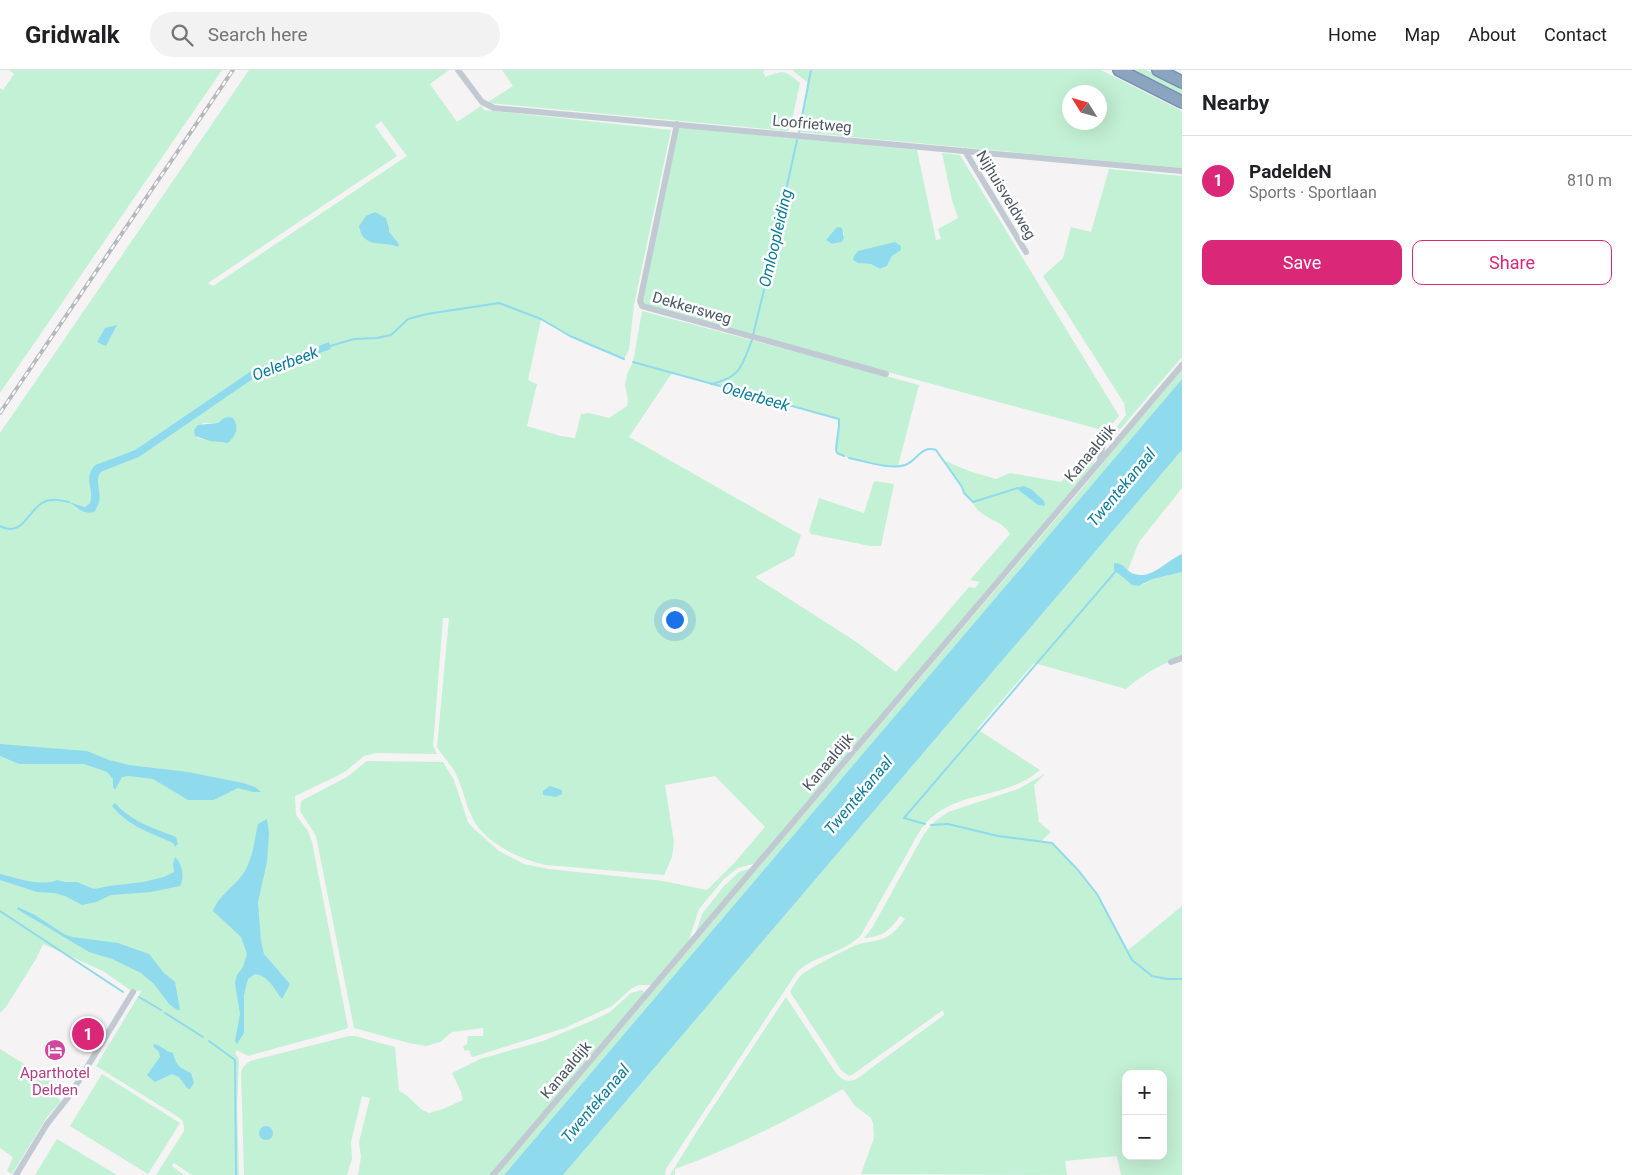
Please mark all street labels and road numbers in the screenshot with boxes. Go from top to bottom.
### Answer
street label: Loofrietweg [772,112,852,136]
street label: Nijhuisveldweg [972,147,1040,243]
street label: Dekkersweg [650,288,734,328]
street label: Kanaaldijk [1061,420,1119,485]
street label: Kanaaldijk [799,729,857,794]
street label: Kanaaldijk [537,1037,595,1102]

